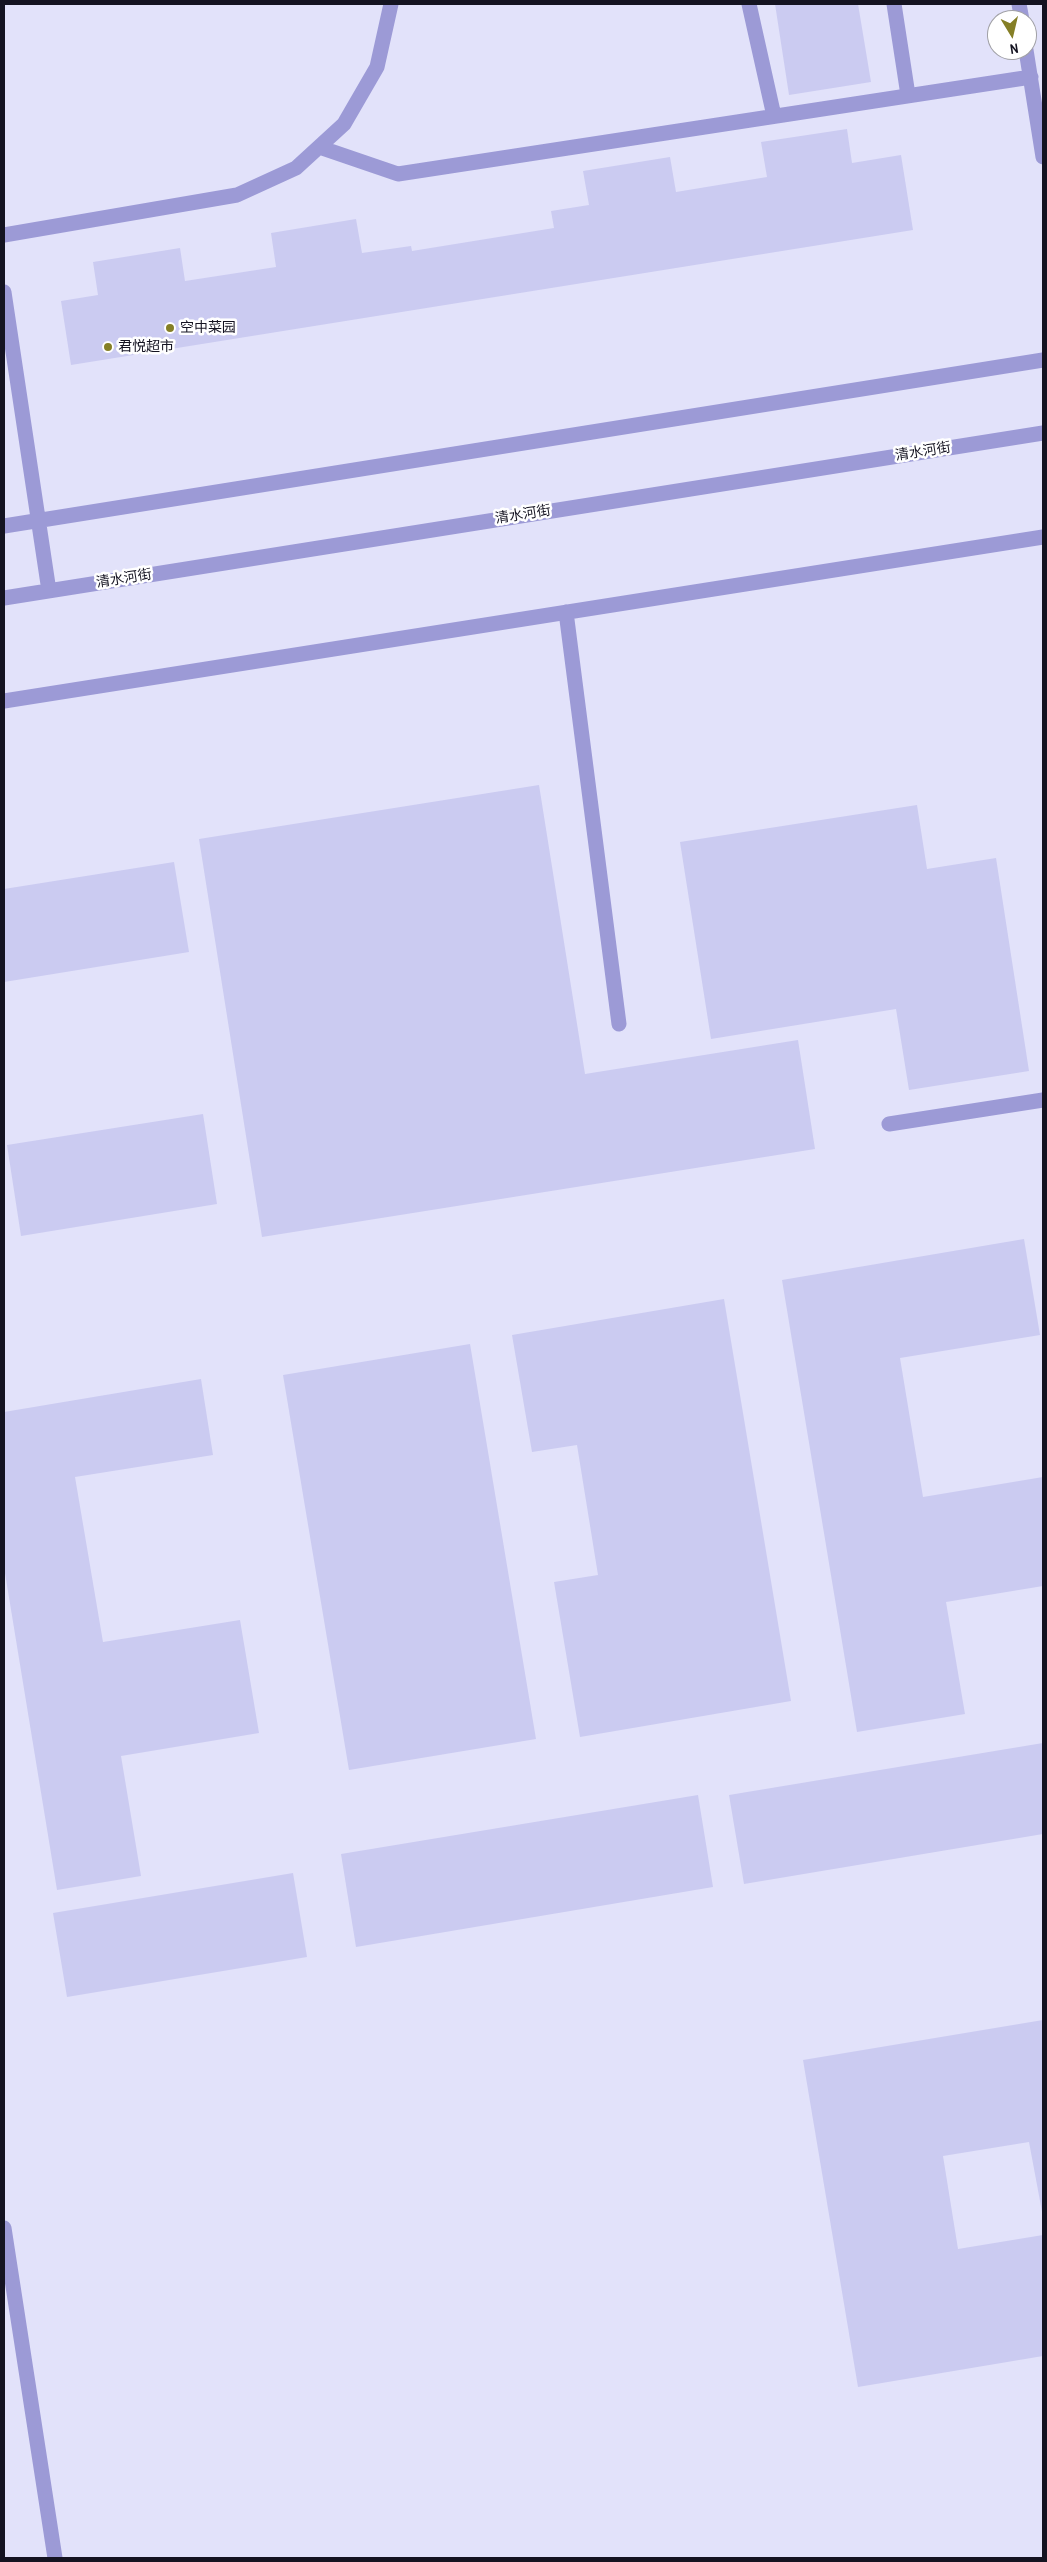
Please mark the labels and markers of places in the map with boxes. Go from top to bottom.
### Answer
place label: 空中菜园 [180,320,236,336]
marker: 空中菜园 [164,322,176,334]
place label: 君悦超市 [118,339,174,355]
marker: 君悦超市 [102,341,114,353]

